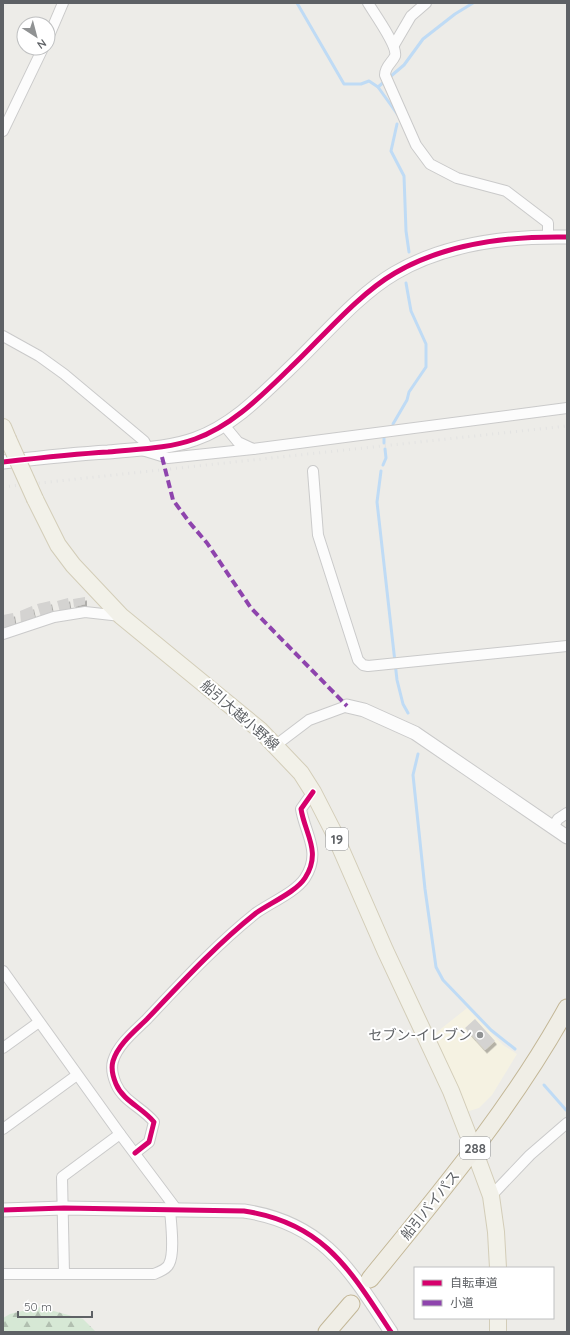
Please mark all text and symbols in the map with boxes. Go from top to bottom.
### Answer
north arrow [16,16,56,56]
text: N [34,36,49,52]
street label: 船引大越小野線 [197,676,283,754]
road number: 19 [326,828,348,850]
place label: セブン-イレブン [369,1026,472,1044]
marker: セブン-イレブン [475,1030,485,1040]
road number: 288 [460,1137,490,1159]
street label: 船引バイパス [397,1167,463,1243]
legend [414,1267,554,1319]
text: 自転車道 [450,1275,498,1290]
scale bar [18,1293,92,1319]
text: 小道 [450,1295,474,1310]
text: 50 m [24,1299,52,1314]

